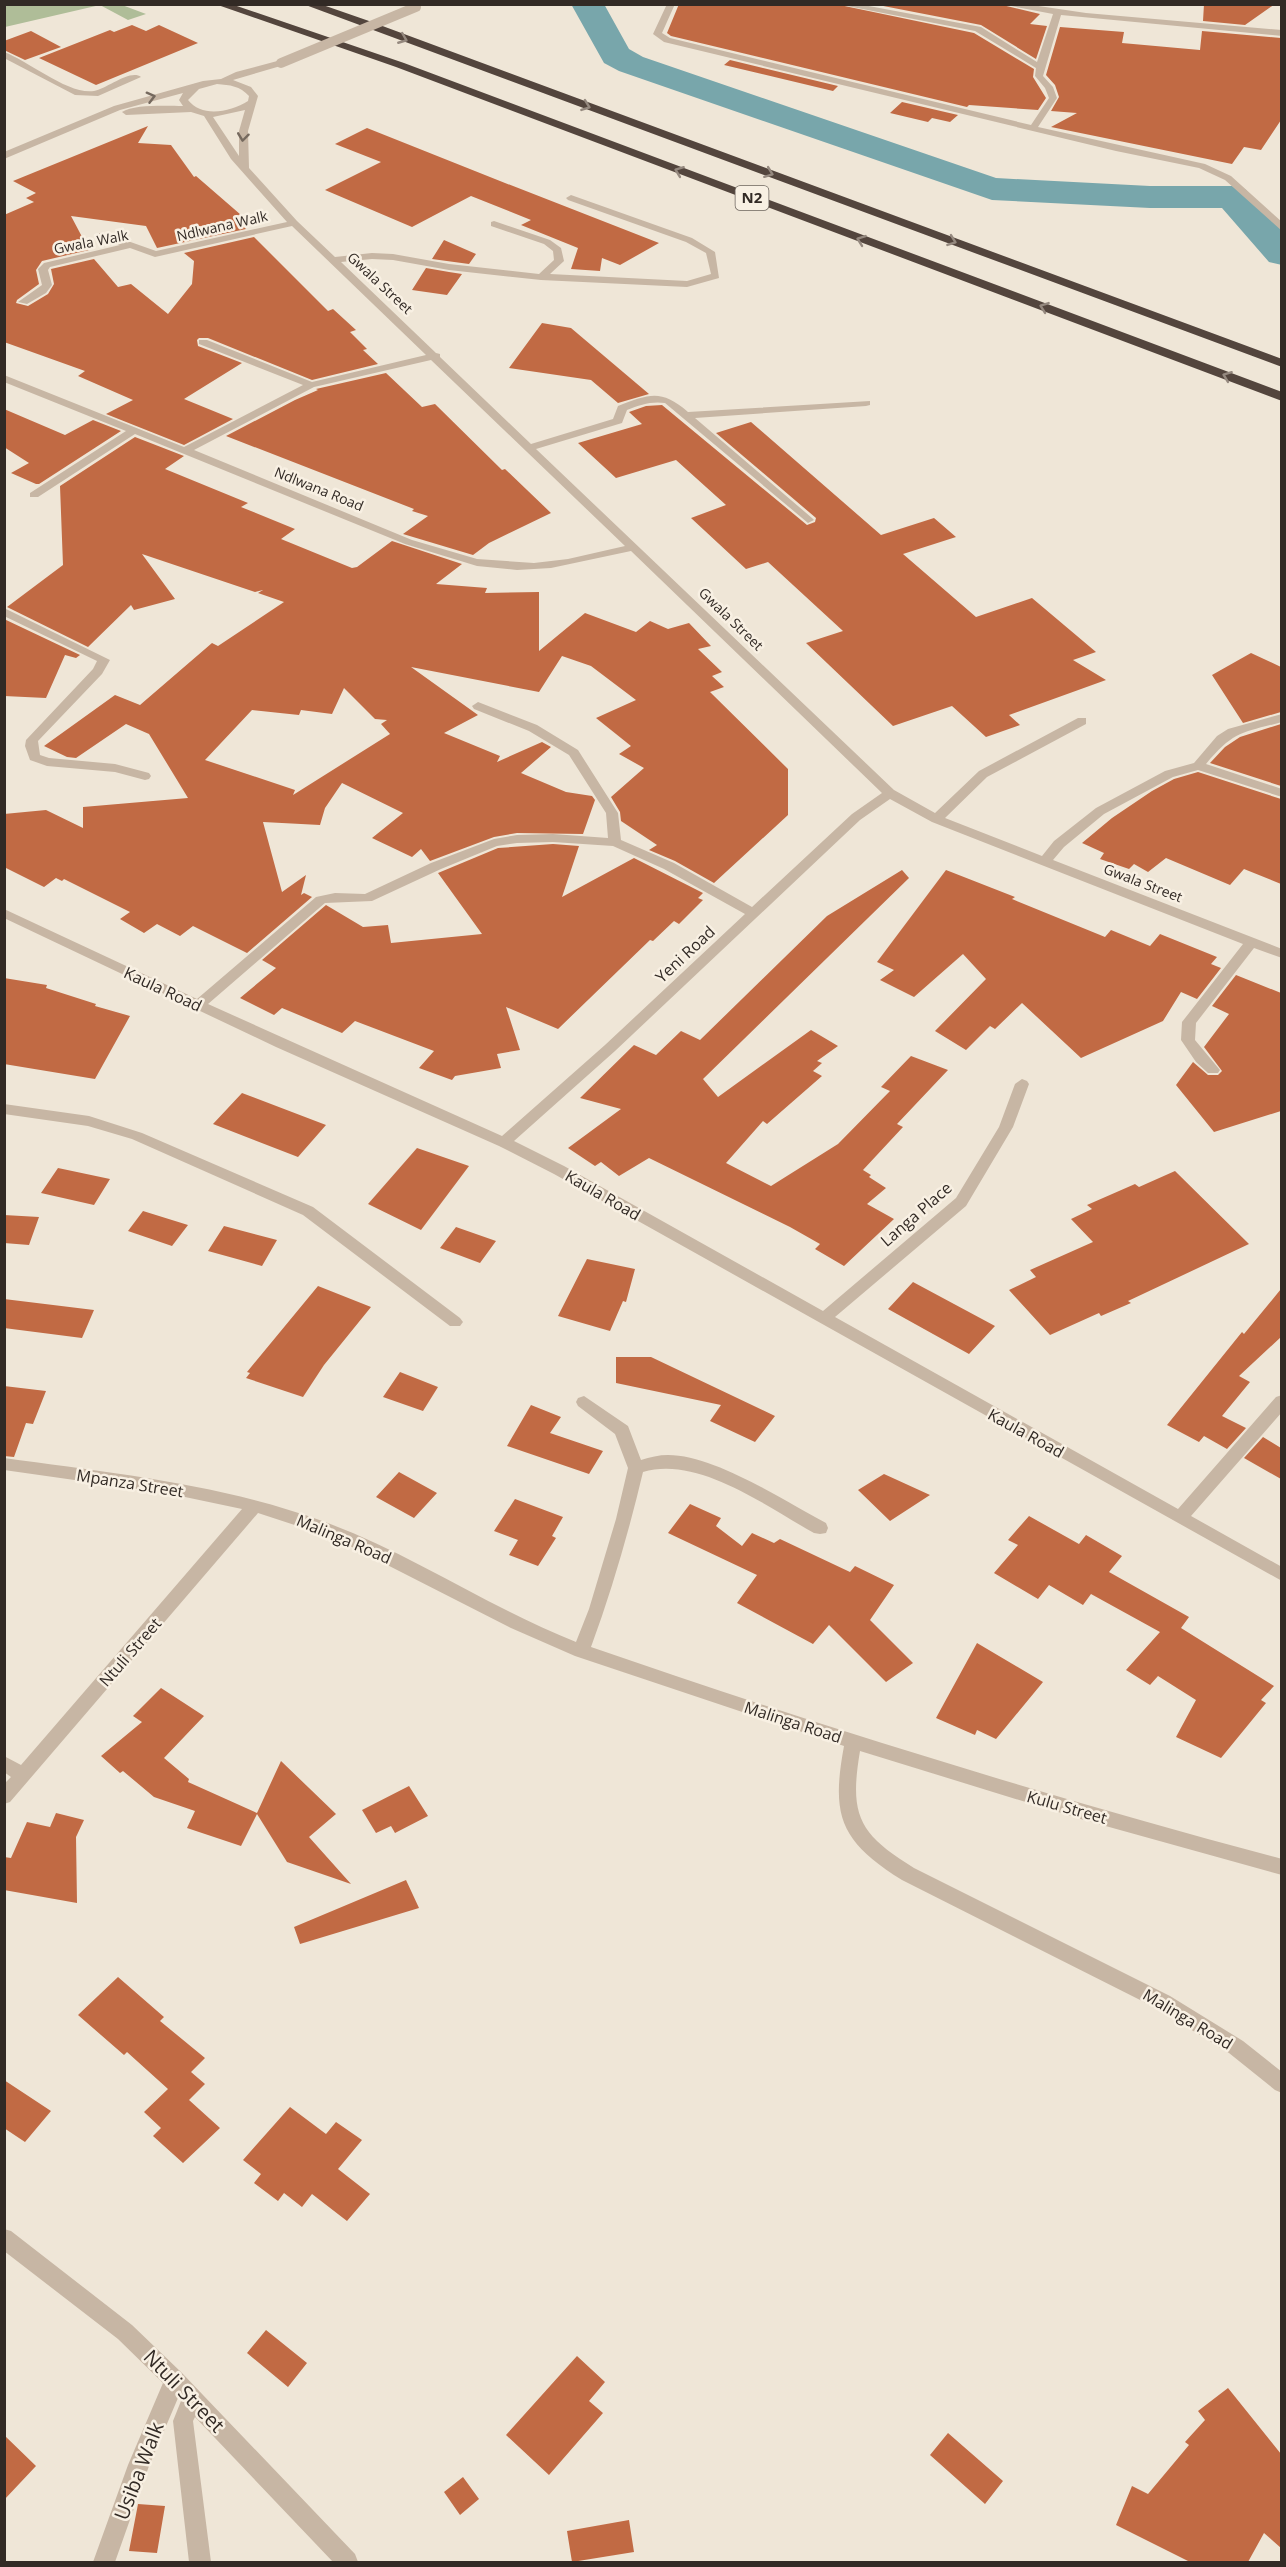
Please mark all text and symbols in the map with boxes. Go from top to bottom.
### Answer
one-way arrow [397,32,408,44]
one-way arrow [145,92,155,105]
one-way arrow [580,99,591,111]
one-way arrow [237,132,249,141]
one-way arrow [674,165,685,178]
one-way arrow [763,166,774,179]
road number: N2 [736,186,768,210]
street label: Ndlwana Walk [175,206,270,245]
street label: Gwala Walk [52,225,130,258]
one-way arrow [857,234,867,247]
one-way arrow [946,234,956,247]
street label: Gwala Street [344,247,417,318]
one-way arrow [1039,302,1050,315]
one-way arrow [1222,371,1233,383]
street label: Ndlwana Road [272,462,367,515]
street label: Gwala Street [695,583,768,654]
street label: Gwala Street [1101,859,1185,906]
street label: Yeni Road [650,921,720,987]
street label: Kaula Road [120,961,206,1017]
street label: Kaula Road [561,1165,645,1225]
street label: Langa Place [876,1177,956,1251]
street label: Kaula Road [984,1403,1068,1463]
street label: Mpanza Street [75,1464,185,1502]
street label: Malinga Road [293,1509,395,1569]
street label: Ntuli Street [94,1613,166,1691]
street label: Malinga Road [742,1696,844,1748]
street label: Kulu Street [1024,1785,1110,1829]
street label: Malinga Road [1139,1984,1237,2054]
street label: Ntuli Street [138,2343,231,2438]
street label: Usiba Walk [108,2418,170,2524]

